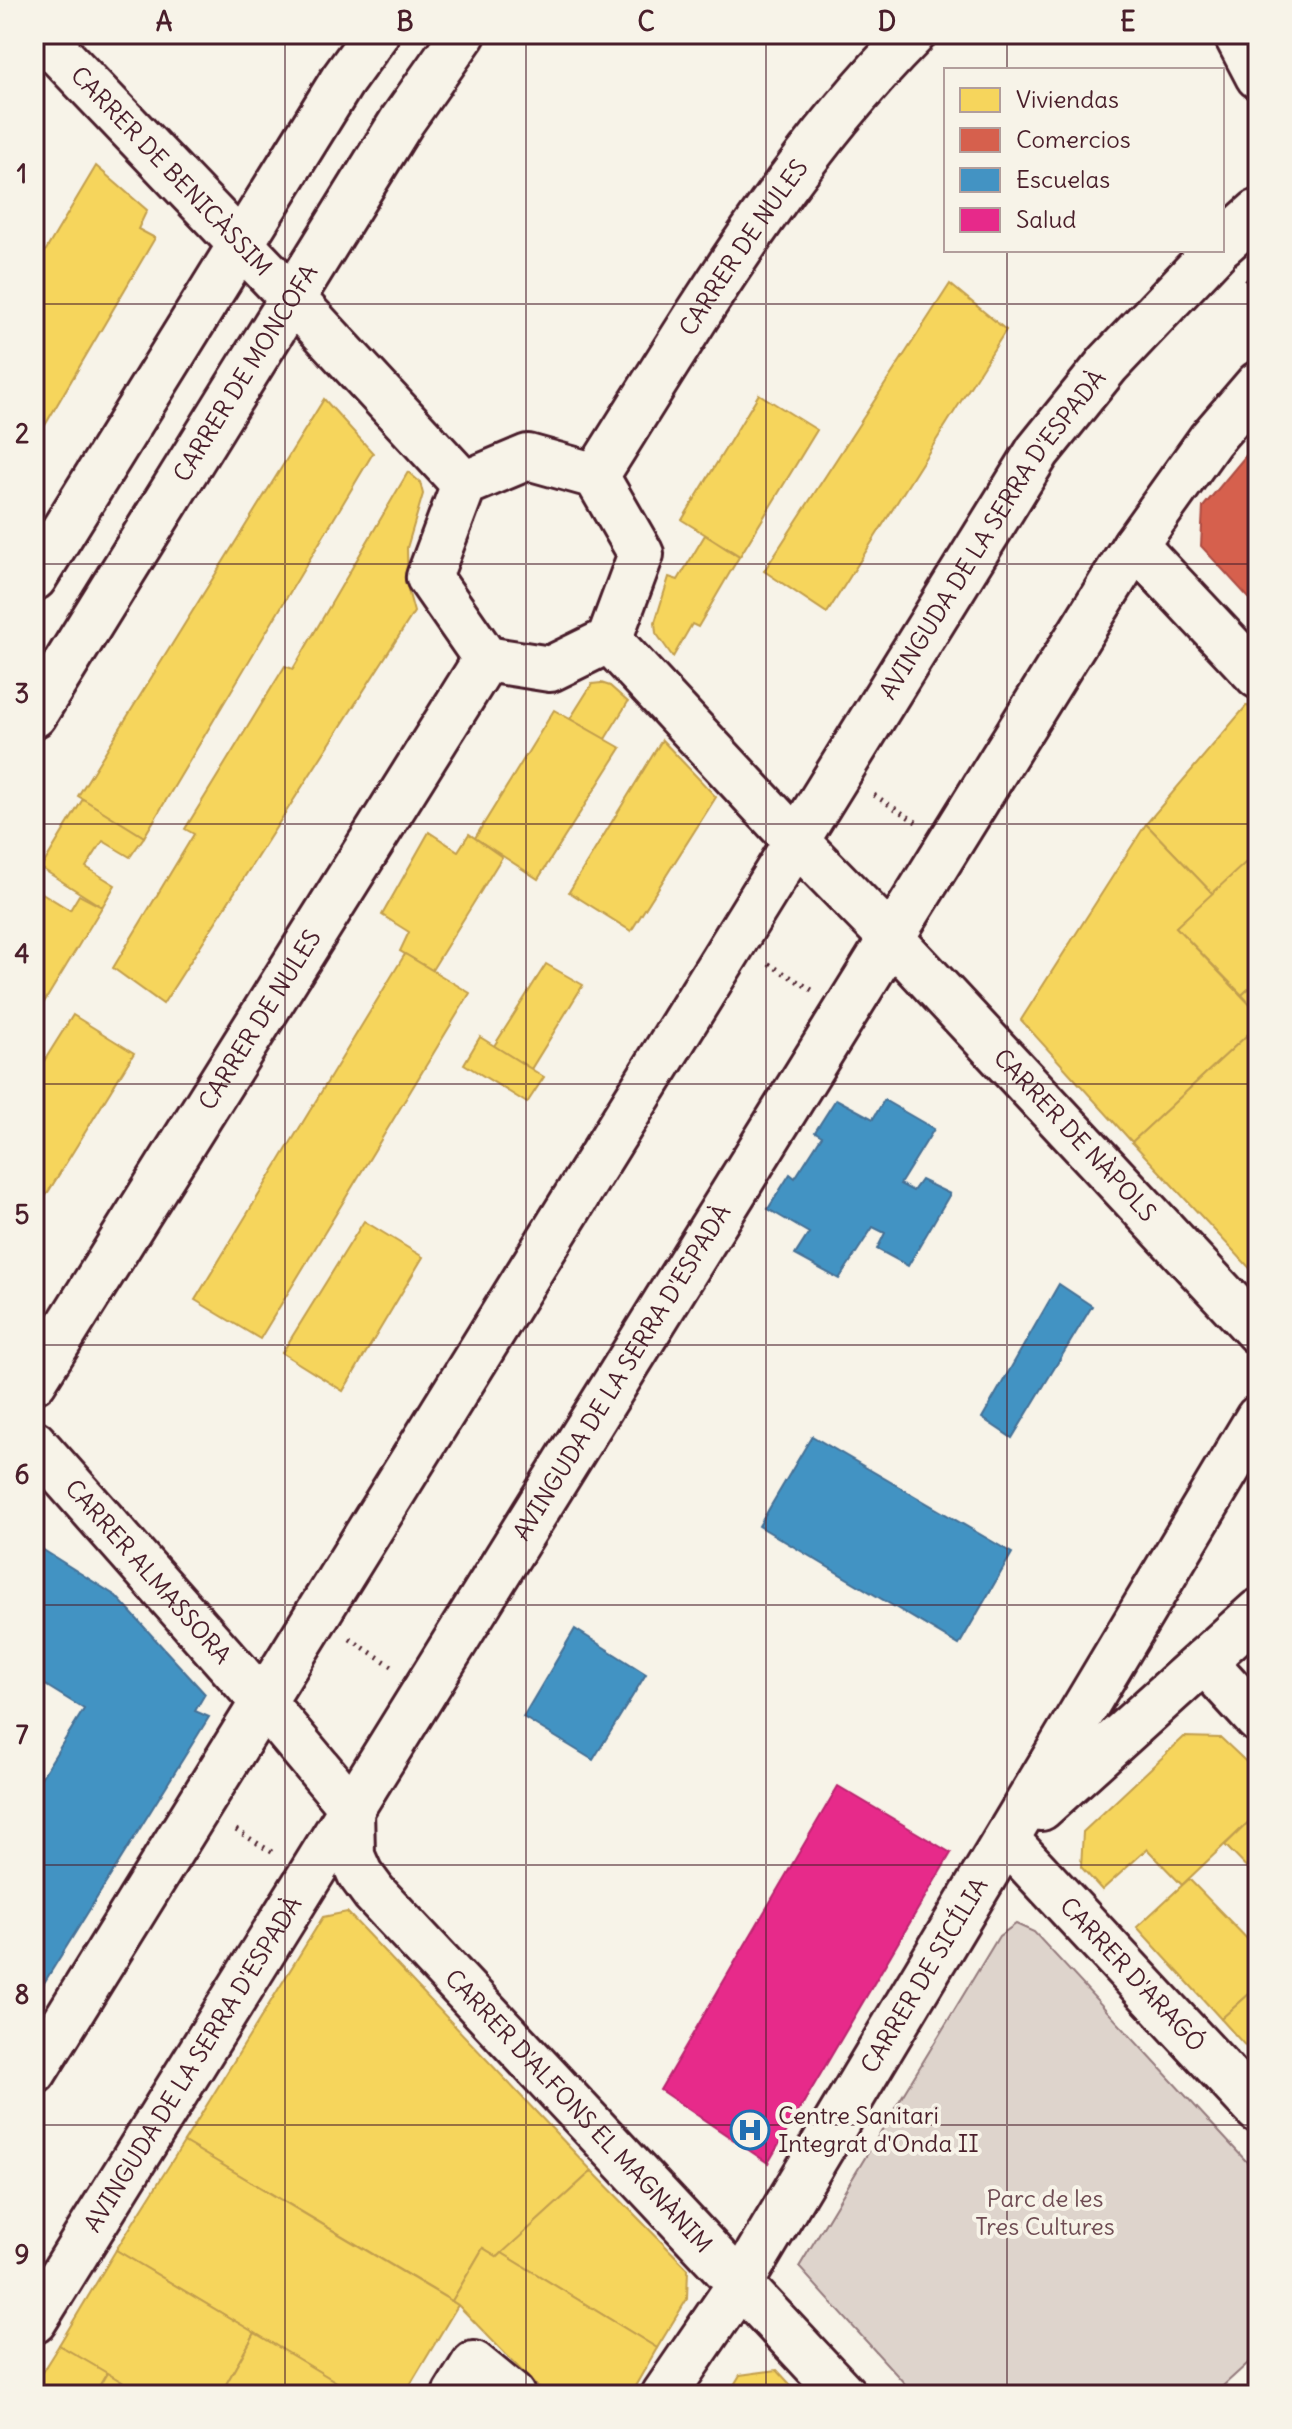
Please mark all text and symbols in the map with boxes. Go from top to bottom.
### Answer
text: A [156,5,173,38]
text: B [396,5,414,38]
text: C [637,5,655,38]
text: D [878,5,896,38]
text: E [1120,5,1136,38]
street label: CARRER DE BENICÀSSIM [65,60,279,282]
legend [944,68,1224,252]
text: Viviendas [1016,84,1119,114]
text: Comercios [1016,124,1131,154]
street label: CARRER DE NULES [672,153,814,341]
text: 1 [17,157,27,190]
text: Escuelas [1016,164,1110,194]
text: Salud [1016,204,1076,234]
street label: CARRER DE MONCOFA [166,258,324,487]
street label: AVINGUDA DE LA SERRA D'ESPADÀ [872,363,1112,704]
text: 2 [15,417,29,450]
text: 3 [15,677,29,710]
street label: CARRER DE NULES [192,924,327,1115]
text: 4 [14,937,30,970]
street label: CARRER DE NÀPOLS [988,1042,1163,1227]
text: 5 [15,1198,30,1231]
street label: AVINGUDA DE LA SERRA D'ESPADÀ [506,1199,737,1545]
text: 6 [14,1458,30,1491]
street label: CARRER ALMASSORA [59,1473,238,1670]
text: 7 [16,1718,29,1751]
street label: CARRER DE SICÍLIA [854,1872,994,2078]
street label: AVINGUDA DE LA SERRA D'ESPADÀ [77,1890,308,2237]
street label: CARRER D'ARAGÓ [1054,1891,1212,2057]
street label: CARRER D'ALFONS EL MAGNÀNIM [439,1963,719,2259]
text: 8 [15,1978,29,2011]
place label: Centre Sanitari Integrat d'Onda II [778,2100,979,2158]
hospital icon: Centre Sanitari Integrat d'Onda II [729,2109,771,2151]
park label: Parc de les Tres Cultures [975,2183,1115,2241]
text: 9 [15,2238,29,2271]

